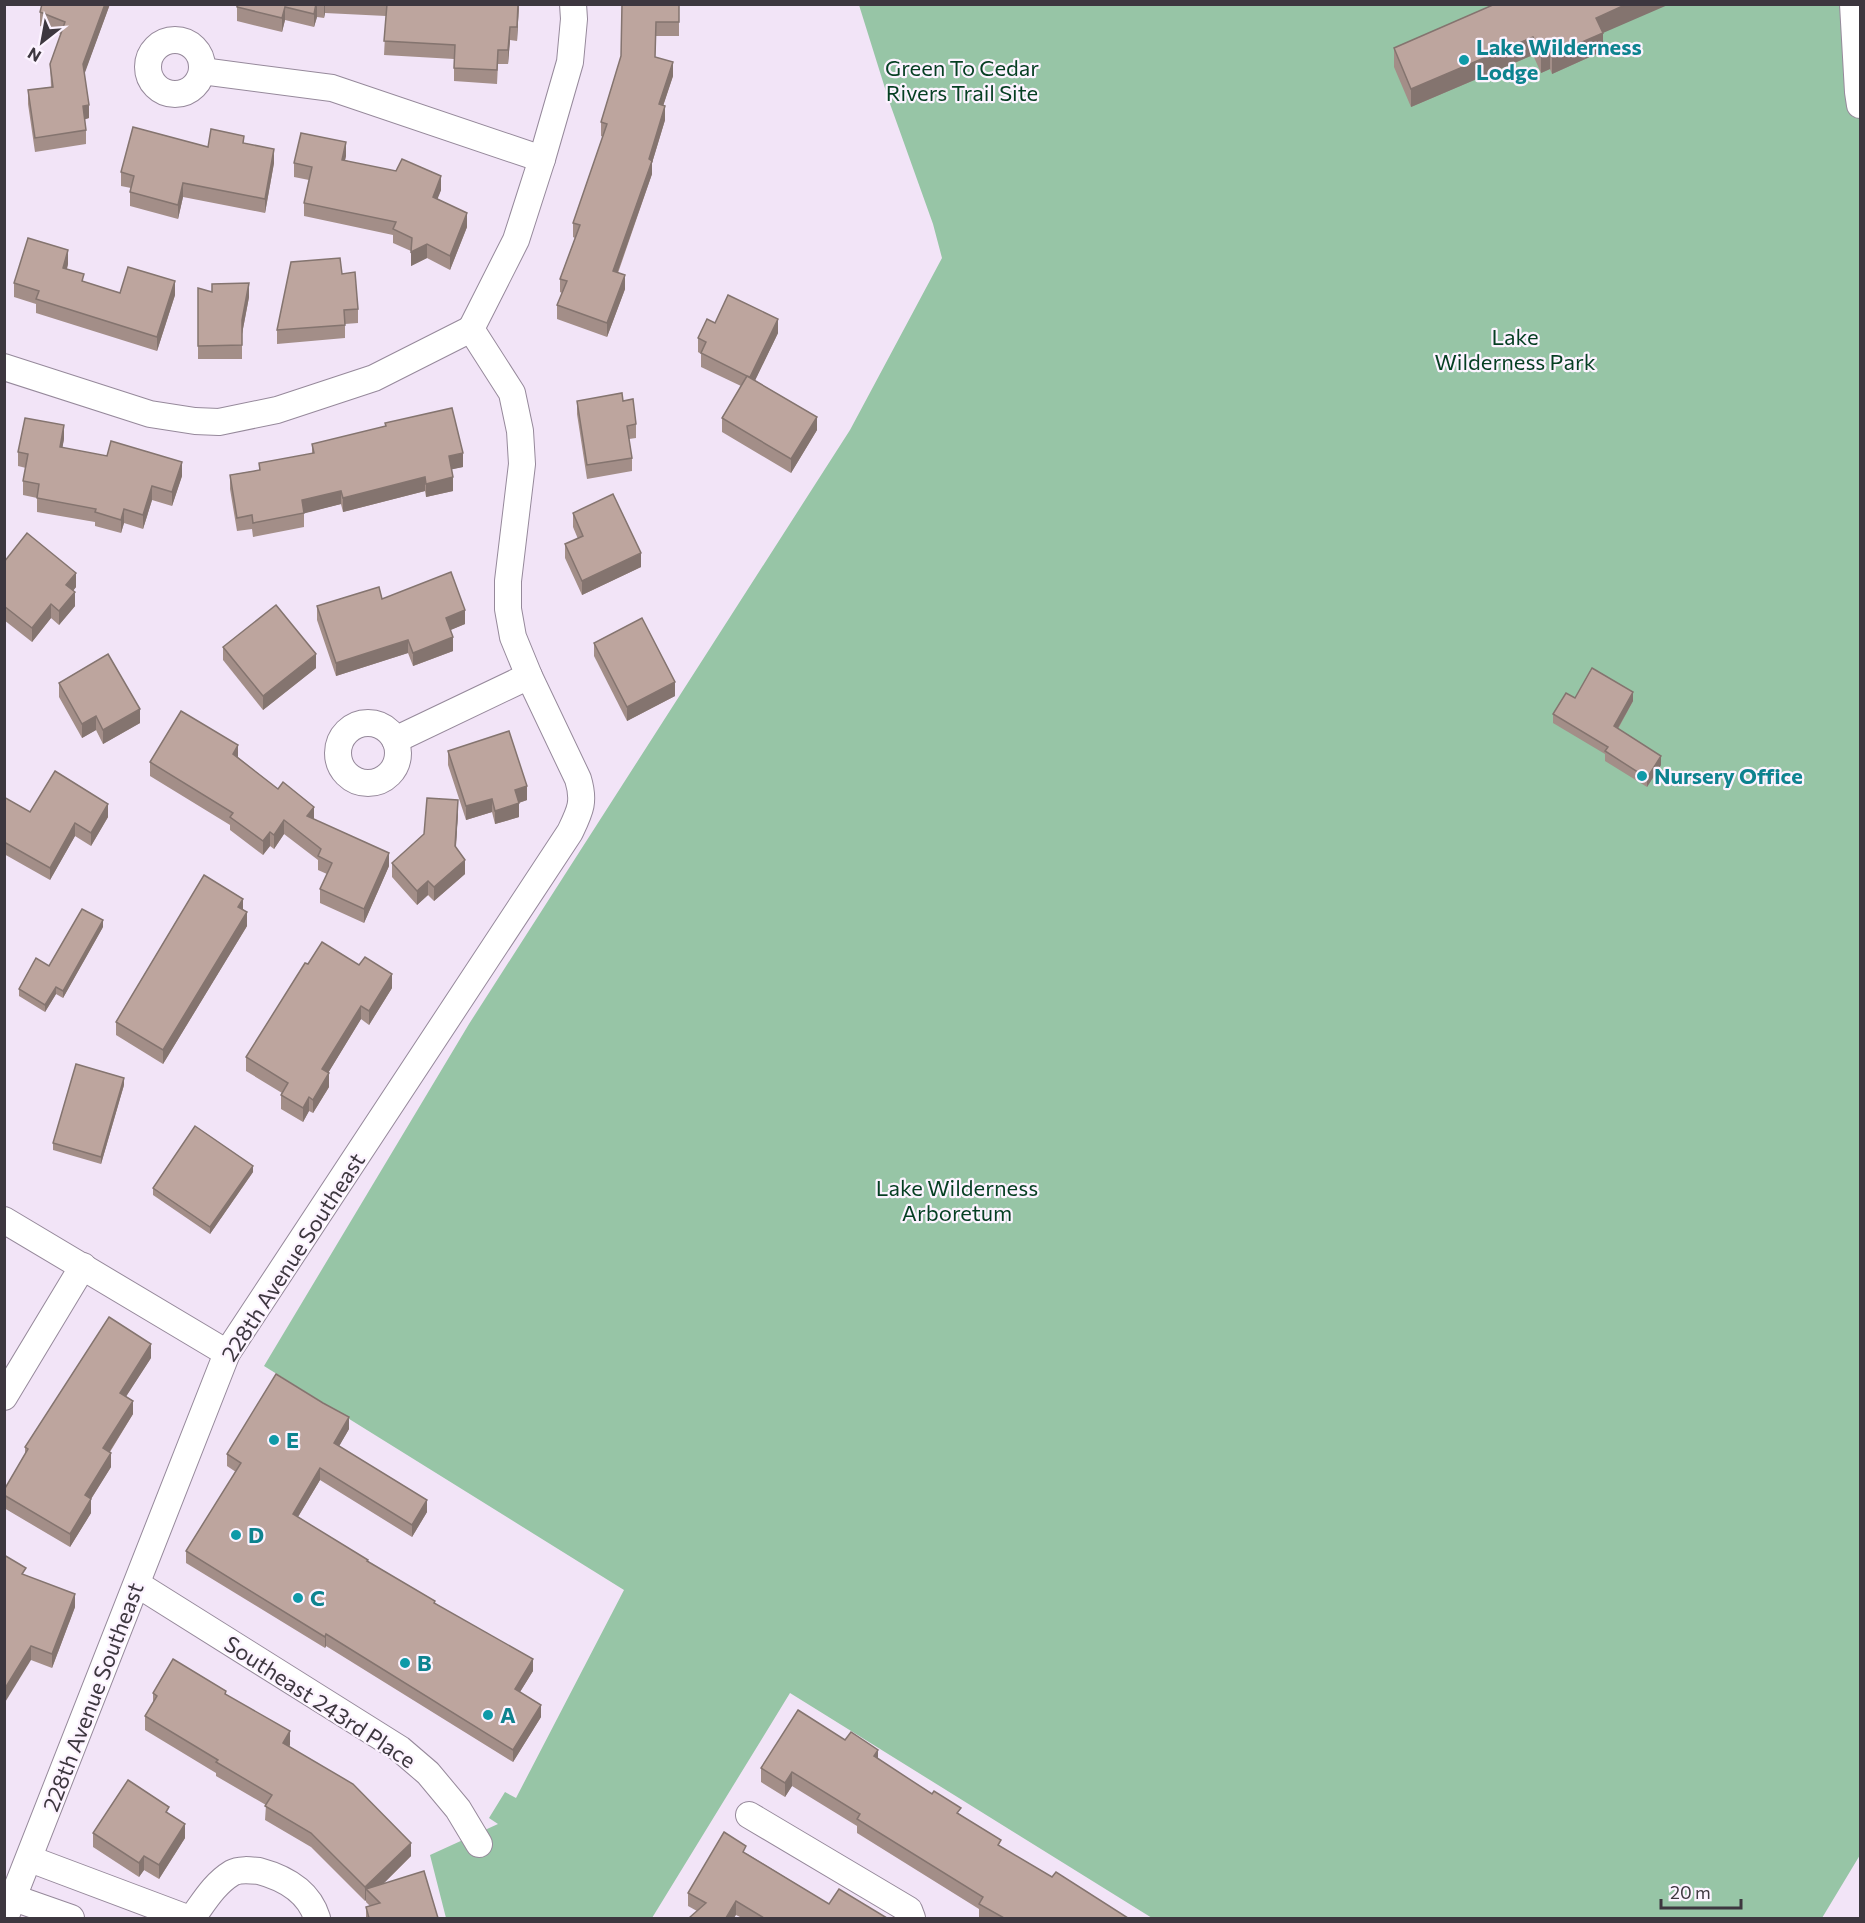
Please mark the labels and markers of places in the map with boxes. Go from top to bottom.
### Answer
place label: Lake Wilderness Lodge [1476,33,1642,85]
marker: Lake Wilderness Lodge [1457,53,1471,67]
place label: Nursery Office [1654,762,1803,789]
marker: Nursery Office [1635,769,1649,783]
place label: E [286,1426,299,1453]
marker: E [267,1433,281,1447]
place label: D [248,1521,264,1548]
marker: D [229,1528,243,1542]
place label: C [310,1584,325,1611]
marker: C [291,1591,305,1605]
place label: B [417,1649,432,1676]
marker: B [398,1656,412,1670]
place label: A [500,1701,516,1728]
marker: A [481,1708,495,1722]

